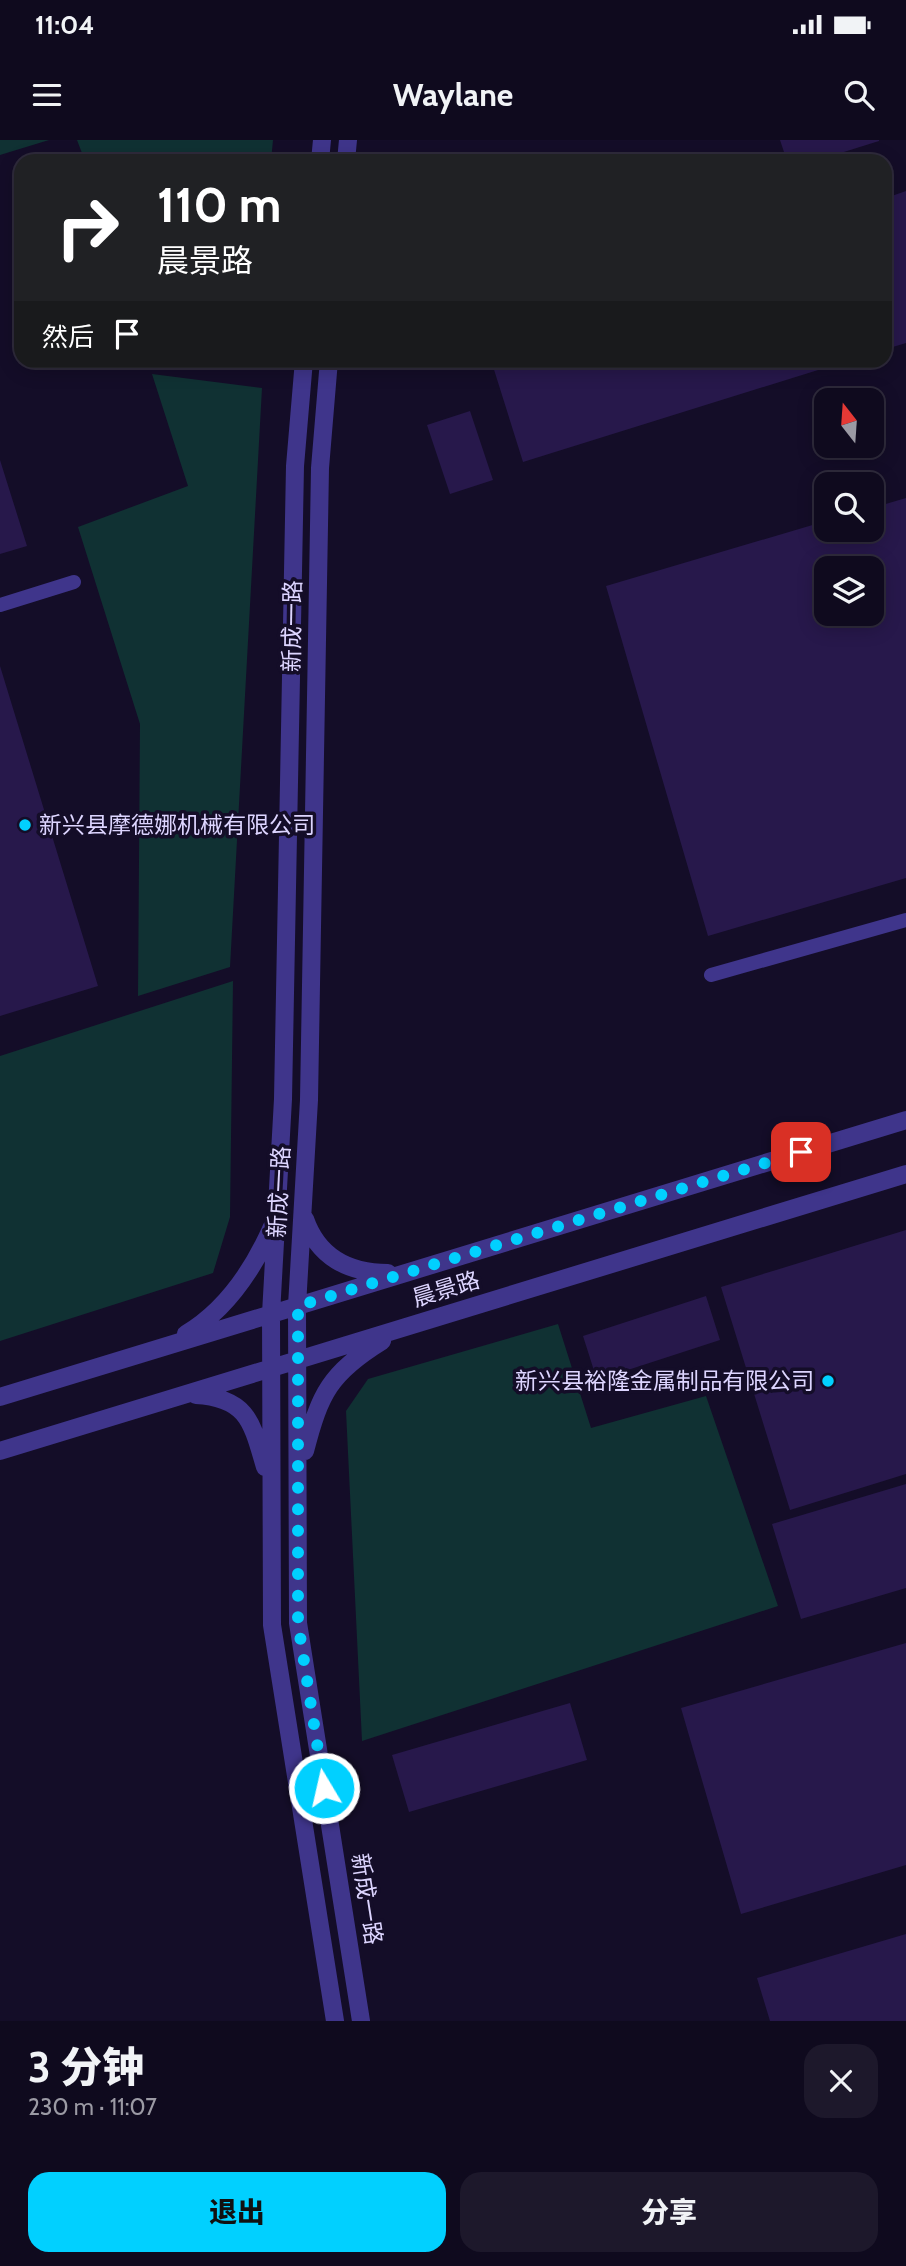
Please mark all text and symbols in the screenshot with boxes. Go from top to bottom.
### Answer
text: 11:04 [35,9,94,41]
text: Waylane [393,75,513,114]
icon: menu [28,76,66,114]
icon: search [840,76,878,114]
text: 110 m [157,175,281,234]
icon: right [42,182,133,273]
text: 晨景路 [157,241,253,280]
icon: arrive [108,315,146,353]
text: 然后 [42,321,94,353]
north arrow [814,388,884,458]
map controls [814,388,884,626]
button: search [814,472,884,542]
button: layers [814,556,884,626]
street label: 新成一路 [277,580,307,672]
place label: 新兴县摩德娜机械有限公司 [39,811,315,839]
marker: 新兴县摩德娜机械有限公司 [17,817,33,833]
pin [771,1122,831,1182]
icon: arrive [782,1133,820,1171]
street label: 新成一路 [263,1145,295,1239]
street label: 晨景路 [409,1266,483,1312]
place label: 新兴县裕隆金属制品有限公司 [515,1367,814,1395]
marker: 新兴县裕隆金属制品有限公司 [820,1373,836,1389]
position arrow [287,1751,361,1825]
street label: 新成一路 [346,1851,388,1947]
text: 3 分钟 [28,2041,144,2093]
button: close [804,2044,878,2118]
text: 230 m · 11:07 [28,2093,157,2121]
button: 退出 [28,2172,446,2252]
button: 分享 [460,2172,878,2252]

